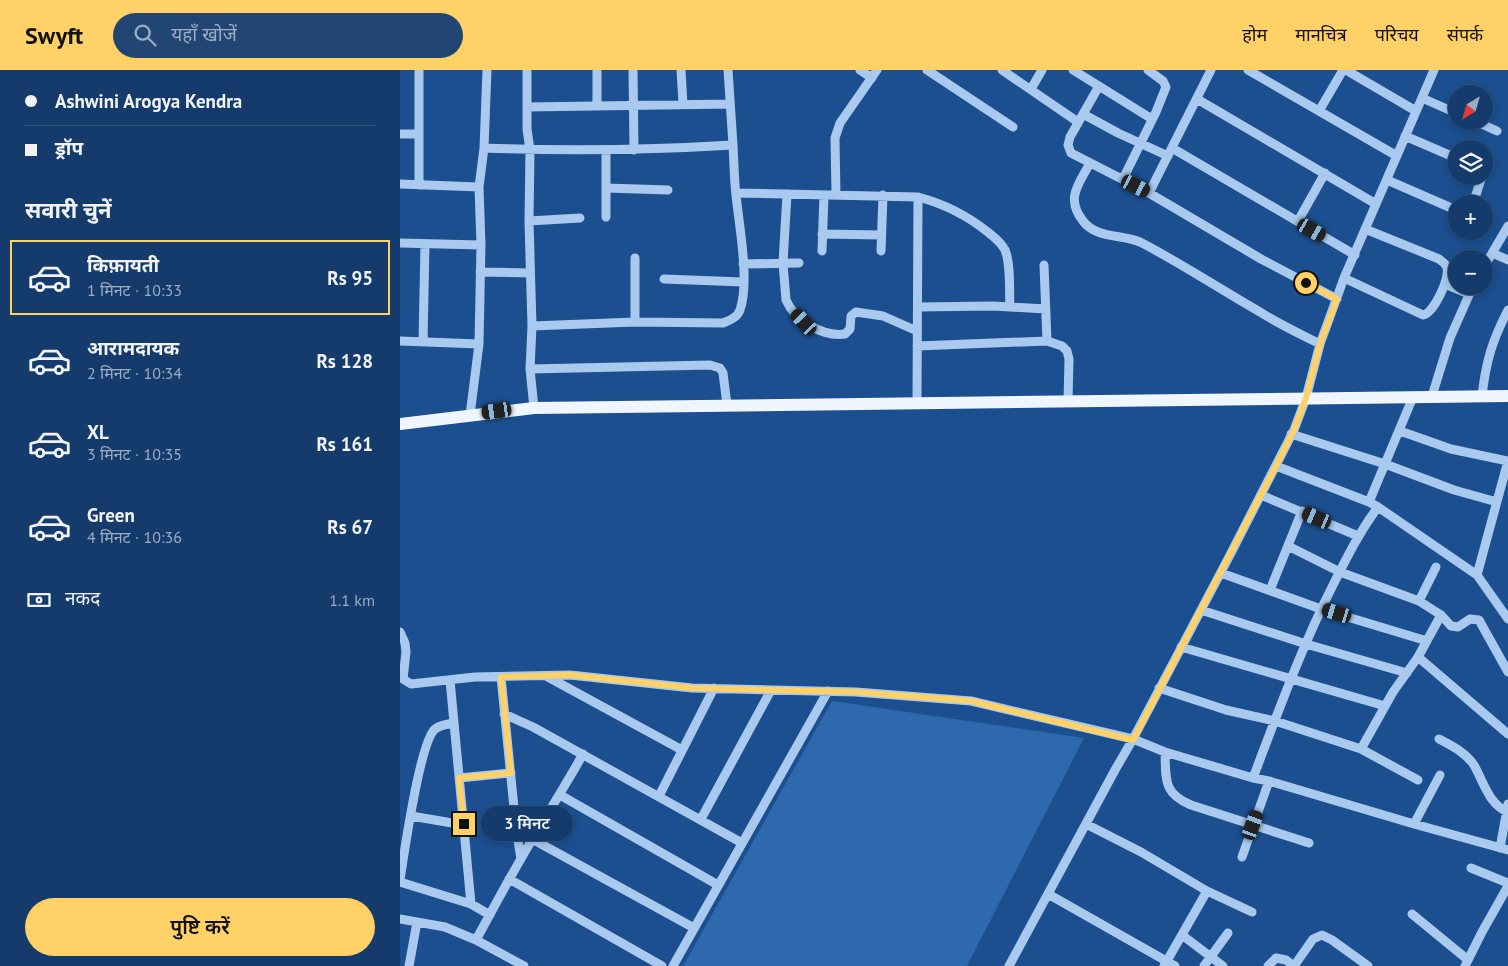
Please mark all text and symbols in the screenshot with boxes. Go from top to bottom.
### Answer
search box [113,13,463,58]
text: Swyft [25,20,83,51]
icon: search [131,21,159,49]
text: यहाँ खोजें [171,22,237,46]
text: होम [1242,23,1267,46]
text: मानचित्र [1295,23,1347,46]
text: परिचय [1375,23,1419,46]
text: संपर्क [1447,23,1483,46]
north arrow [1448,85,1492,130]
map controls [1448,85,1493,295]
text: Ashwini Arogya Kendra [55,89,242,113]
text: ड्रॉप [55,136,83,160]
button: layers [1448,140,1493,185]
car [1119,173,1152,199]
button: + [1448,195,1493,240]
text: सवारी चुनें [25,196,112,224]
car [1295,216,1328,244]
button: − [1448,250,1493,295]
text: किफ़ायती [87,253,159,277]
icon: car [27,255,72,300]
text: Rs 95 [327,266,373,290]
route start [1295,272,1317,294]
text: 1 मिनट · 10:33 [87,280,182,300]
car [788,306,819,338]
text: आरामदायक [87,336,179,360]
icon: car [27,338,72,383]
text: Rs 128 [316,349,373,373]
text: 2 मिनट · 10:34 [87,363,182,383]
car [481,401,512,421]
text: XL [87,420,109,444]
icon: car [27,421,72,466]
text: Rs 161 [316,432,373,456]
text: 3 मिनट · 10:35 [87,444,182,464]
text: Green [87,503,135,527]
icon: car [27,504,72,549]
car [1300,505,1333,531]
text: Rs 67 [327,515,373,539]
text: 4 मिनट · 10:36 [87,527,182,547]
icon: cash [25,586,53,614]
text: नकद [65,586,100,610]
text: 1.1 km [329,590,375,610]
car [1320,601,1353,625]
callout: 3 मिनट [482,806,574,842]
car [1240,808,1265,842]
route end [453,813,475,835]
text: 3 मिनट [504,813,550,833]
button: पुष्टि करें [25,898,375,956]

